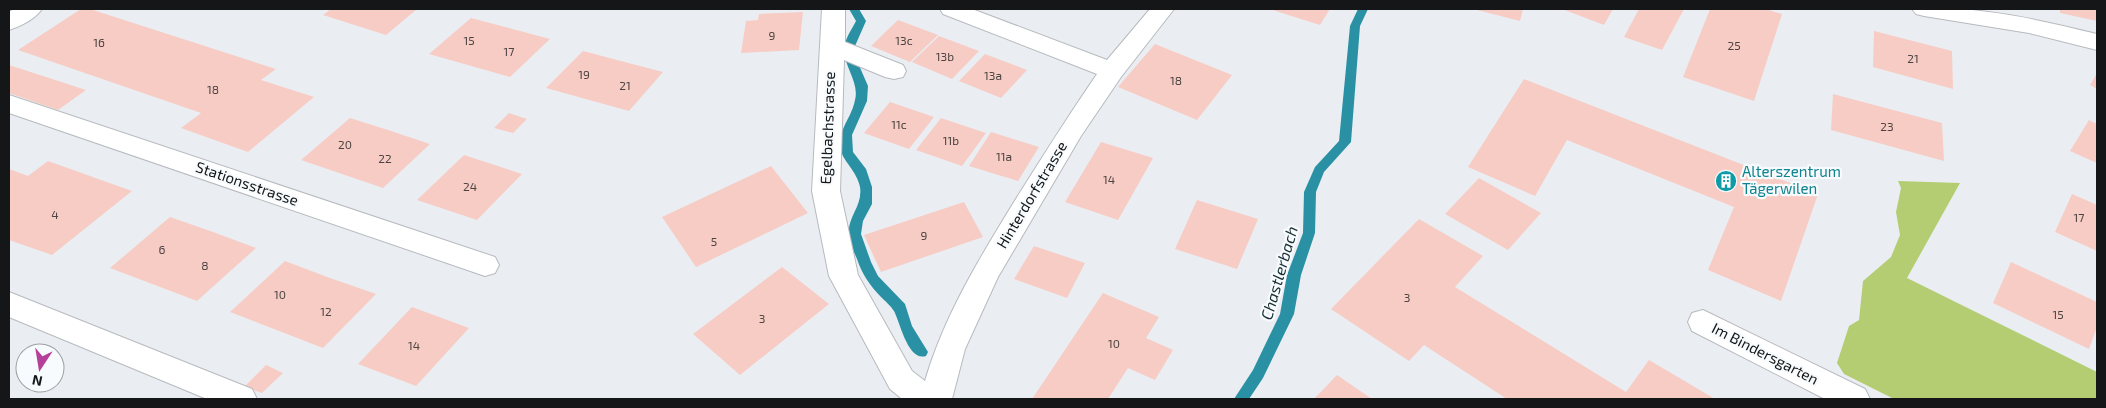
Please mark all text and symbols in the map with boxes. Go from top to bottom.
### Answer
house number: 9 [769,28,776,42]
house number: 15 [463,33,475,47]
house number: 13c [895,33,913,47]
house number: 16 [93,35,105,49]
house number: 25 [1727,38,1741,52]
house number: 17 [504,44,514,58]
house number: 13b [936,49,954,63]
house number: 21 [1907,51,1919,65]
house number: 19 [578,67,590,81]
house number: 13a [984,68,1002,82]
street label: Egelbachstrasse [816,71,838,185]
house number: 18 [1170,73,1182,87]
house number: 21 [619,78,631,92]
house number: 18 [207,82,219,96]
house number: 11c [891,117,907,131]
house number: 23 [1880,119,1894,133]
house number: 11b [943,133,959,147]
house number: 20 [338,137,352,151]
street label: Hinterdorfstrasse [992,138,1070,251]
house number: 11a [996,149,1012,163]
house number: 22 [378,151,392,165]
street label: Stationsstrasse [194,157,301,209]
place label: Alterszentrum Tägerwilen [1742,162,1841,197]
building icon: Alterszentrum Tägerwilen [1714,169,1738,193]
house number: 14 [1103,172,1115,186]
house number: 24 [463,179,477,193]
house number: 4 [51,207,59,221]
house number: 17 [2074,210,2084,224]
water label: Chastlerbach [1256,224,1301,322]
house number: 9 [921,228,928,242]
house number: 5 [711,234,717,248]
house number: 6 [159,242,166,256]
house number: 8 [201,258,209,272]
house number: 10 [274,287,286,301]
house number: 3 [1404,290,1410,304]
house number: 12 [320,304,332,318]
house number: 15 [2052,307,2064,321]
house number: 3 [759,311,765,325]
street label: Im Bindersgarten [1709,318,1822,388]
house number: 10 [1108,336,1120,350]
house number: 14 [408,338,420,352]
north arrow [15,343,65,393]
text: N [30,372,44,391]

